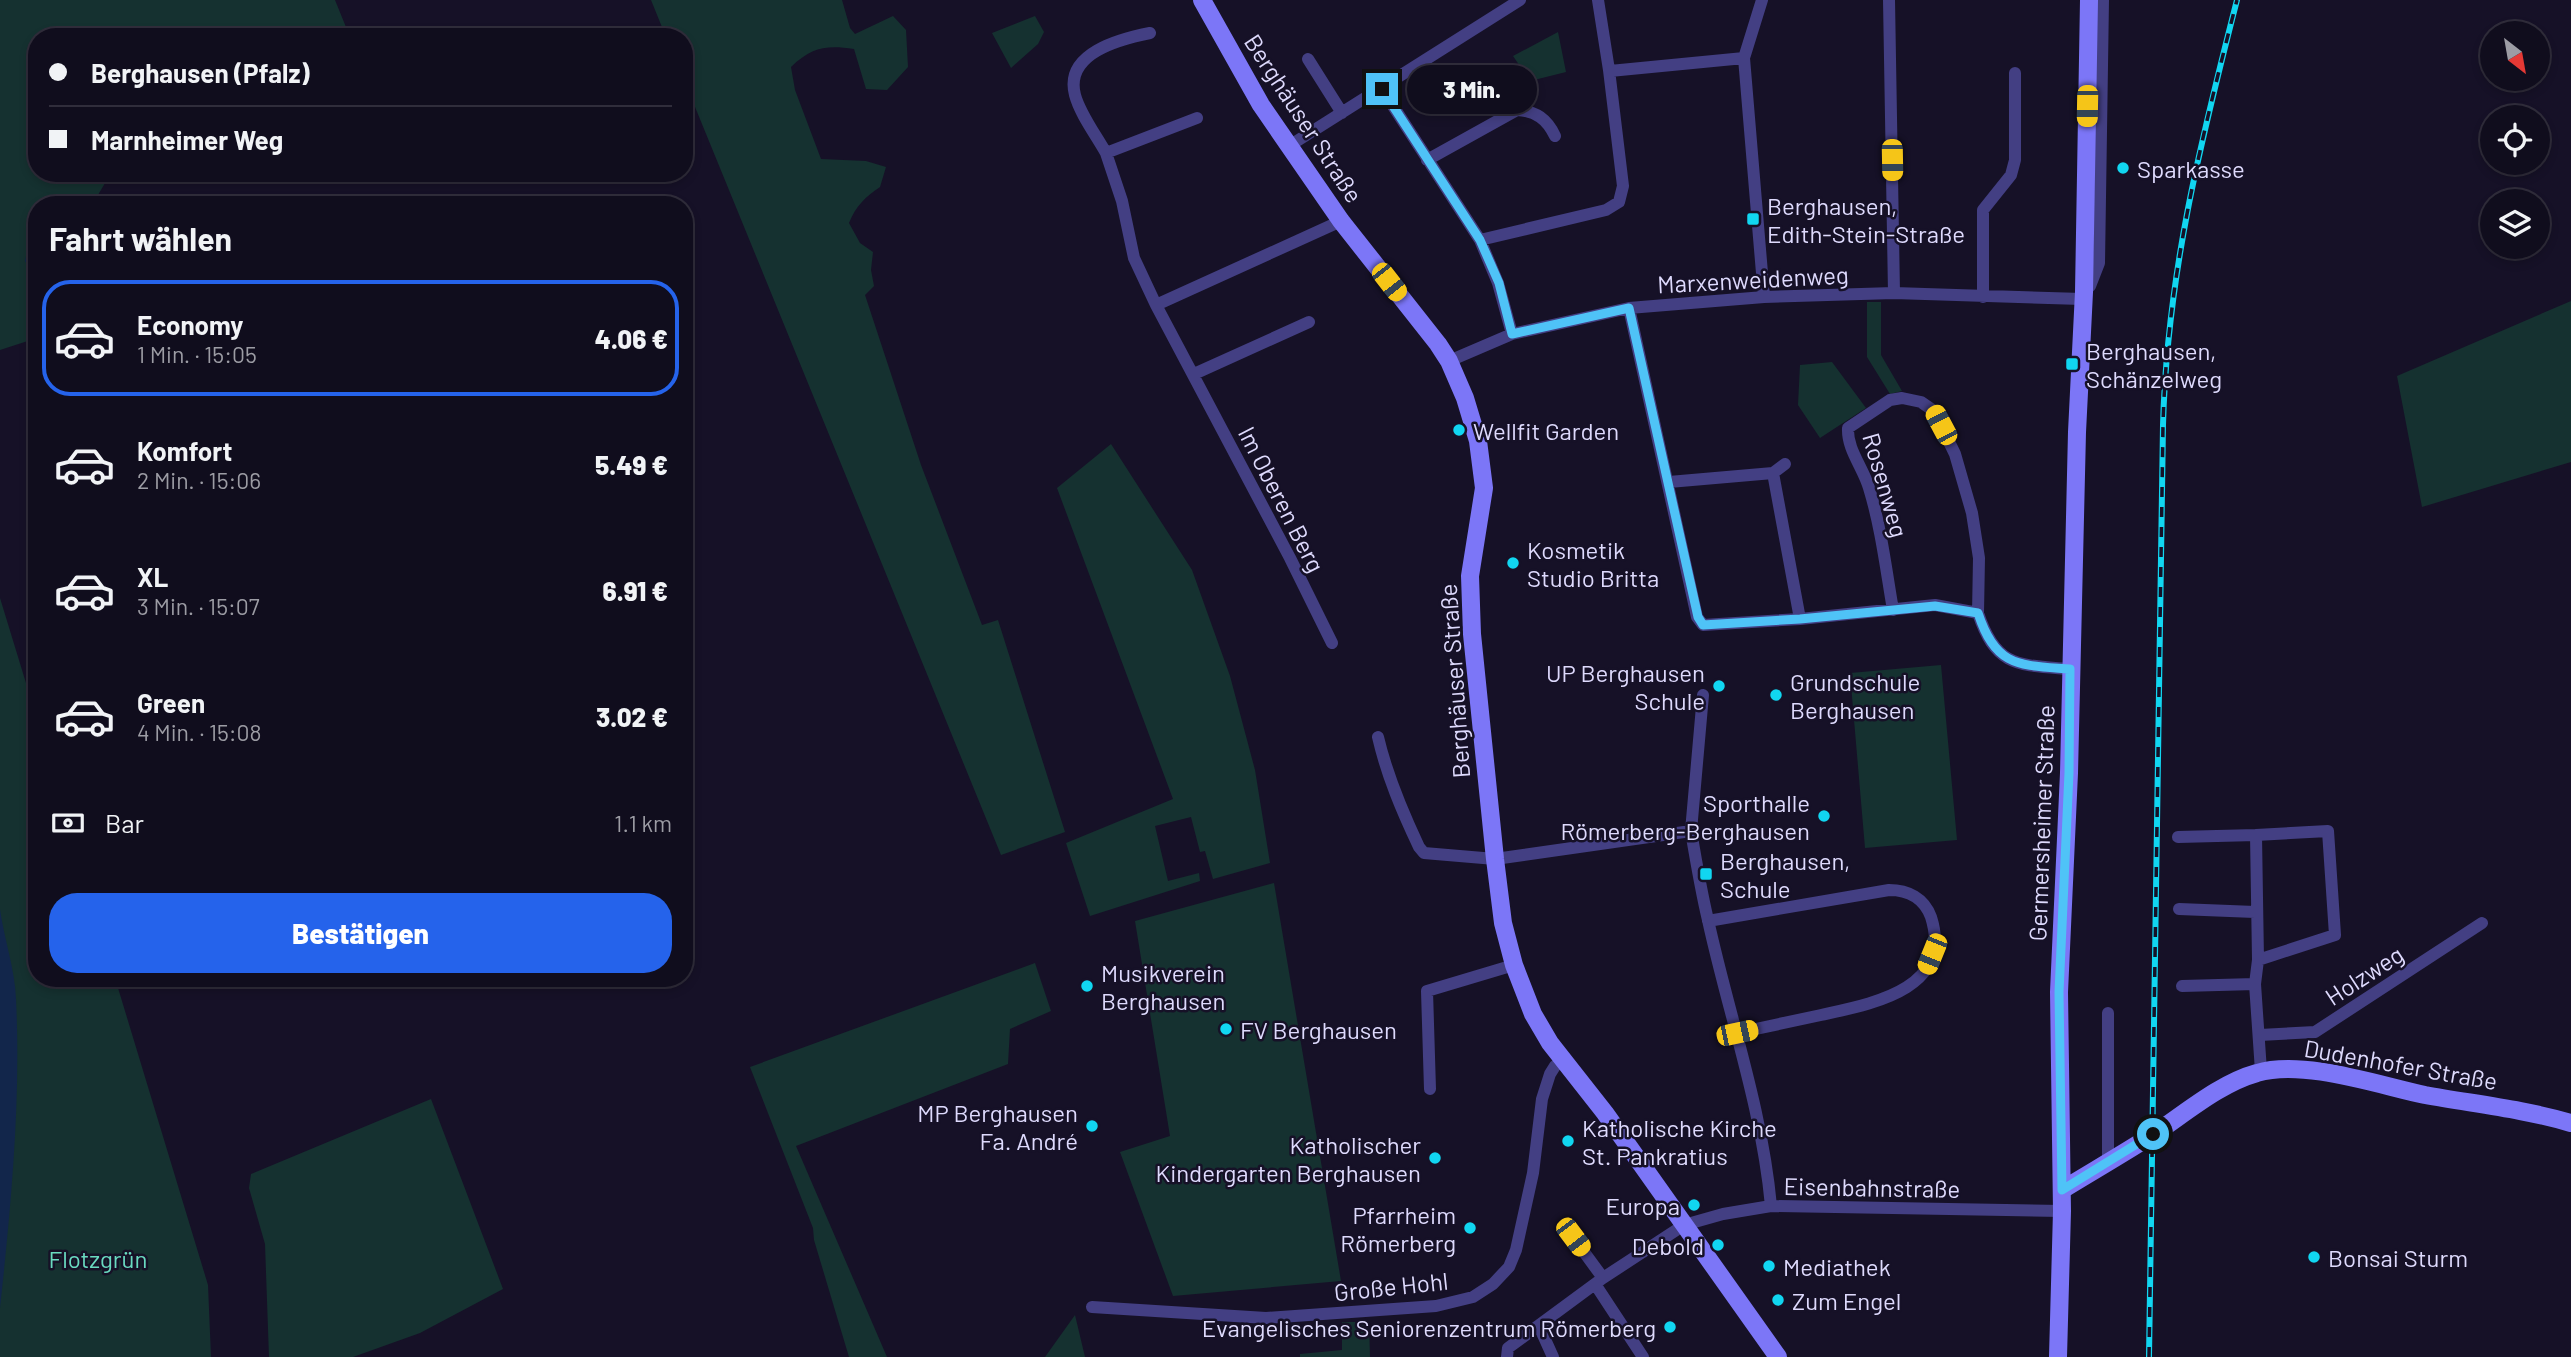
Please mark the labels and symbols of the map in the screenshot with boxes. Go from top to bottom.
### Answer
north arrow [2480,21,2550,91]
street label: Berghäuser Straße [1239,28,1369,208]
callout: 3 Min. [1406,64,1536,114]
route end [1366,73,1398,105]
car [2077,85,2098,127]
car [1882,139,1903,181]
place label: Sparkasse [2137,154,2245,183]
marker: Sparkasse [2115,160,2131,176]
place label: Berghausen, Edith-Stein-Straße [1767,191,1965,248]
marker: Berghausen, Edith-Stein-Straße [1745,211,1761,227]
car [1368,259,1411,305]
street label: Marxenweidenweg [1657,260,1849,298]
place label: Berghausen, Schänzelweg [2086,336,2222,393]
marker: Berghausen, Schänzelweg [2064,356,2080,372]
car [1922,402,1961,448]
place label: Wellfit Garden [1473,416,1619,445]
street label: Im Oberen Berg [1233,421,1331,577]
marker: Wellfit Garden [1451,422,1467,438]
street label: Rosenweg [1857,429,1915,541]
place label: Kosmetik Studio Britta [1527,535,1659,592]
marker: Kosmetik Studio Britta [1505,555,1521,571]
street label: Berghäuser Straße [1433,583,1475,779]
place label: UP Berghausen Schule [1546,658,1705,715]
place label: Grundschule Berghausen [1790,667,1920,724]
marker: UP Berghausen Schule [1711,678,1727,694]
marker: Grundschule Berghausen [1768,687,1784,703]
street label: Germersheimer Straße [2022,704,2060,942]
place label: Sporthalle Römerberg-Berghausen [1560,788,1810,845]
marker: Sporthalle Römerberg-Berghausen [1816,808,1832,824]
place label: Berghausen, Schule [1720,846,1850,903]
marker: Berghausen, Schule [1698,866,1714,882]
car [1915,931,1950,977]
street label: Holzweg [2319,939,2409,1011]
place label: Musikverein Berghausen [1101,958,1225,1015]
marker: Musikverein Berghausen [1079,978,1095,994]
place label: FV Berghausen [1240,1015,1397,1044]
car [1715,1018,1760,1048]
marker: FV Berghausen [1218,1021,1234,1037]
street label: Dudenhofer Straße [2302,1033,2500,1095]
place label: MP Berghausen Fa. André [917,1098,1078,1155]
place label: Katholische Kirche St. Pankratius [1582,1113,1777,1170]
marker: MP Berghausen Fa. André [1084,1118,1100,1134]
route start [2137,1118,2169,1150]
place label: Katholischer Kindergarten Berghausen [1156,1130,1421,1187]
marker: Katholische Kirche St. Pankratius [1560,1133,1576,1149]
marker: Katholischer Kindergarten Berghausen [1427,1150,1443,1166]
street label: Eisenbahnstraße [1784,1171,1960,1203]
place label: Europa [1605,1191,1680,1220]
marker: Europa [1686,1197,1702,1213]
place label: Pfarrheim Römerberg [1340,1200,1456,1257]
car [1552,1214,1595,1260]
marker: Pfarrheim Römerberg [1462,1220,1478,1236]
place label: Debold [1632,1231,1704,1260]
marker: Debold [1710,1237,1726,1253]
place label: Bonsai Sturm [2328,1243,2468,1272]
park label: Flotzgrün [49,1244,147,1273]
marker: Bonsai Sturm [2306,1249,2322,1265]
place label: Mediathek [1783,1252,1891,1281]
marker: Mediathek [1761,1258,1777,1274]
street label: Große Hohl [1332,1266,1450,1306]
place label: Zum Engel [1792,1286,1901,1315]
marker: Zum Engel [1770,1292,1786,1308]
place label: Evangelisches Seniorenzentrum Römerberg [1202,1313,1656,1342]
marker: Evangelisches Seniorenzentrum Römerberg [1662,1319,1678,1335]

